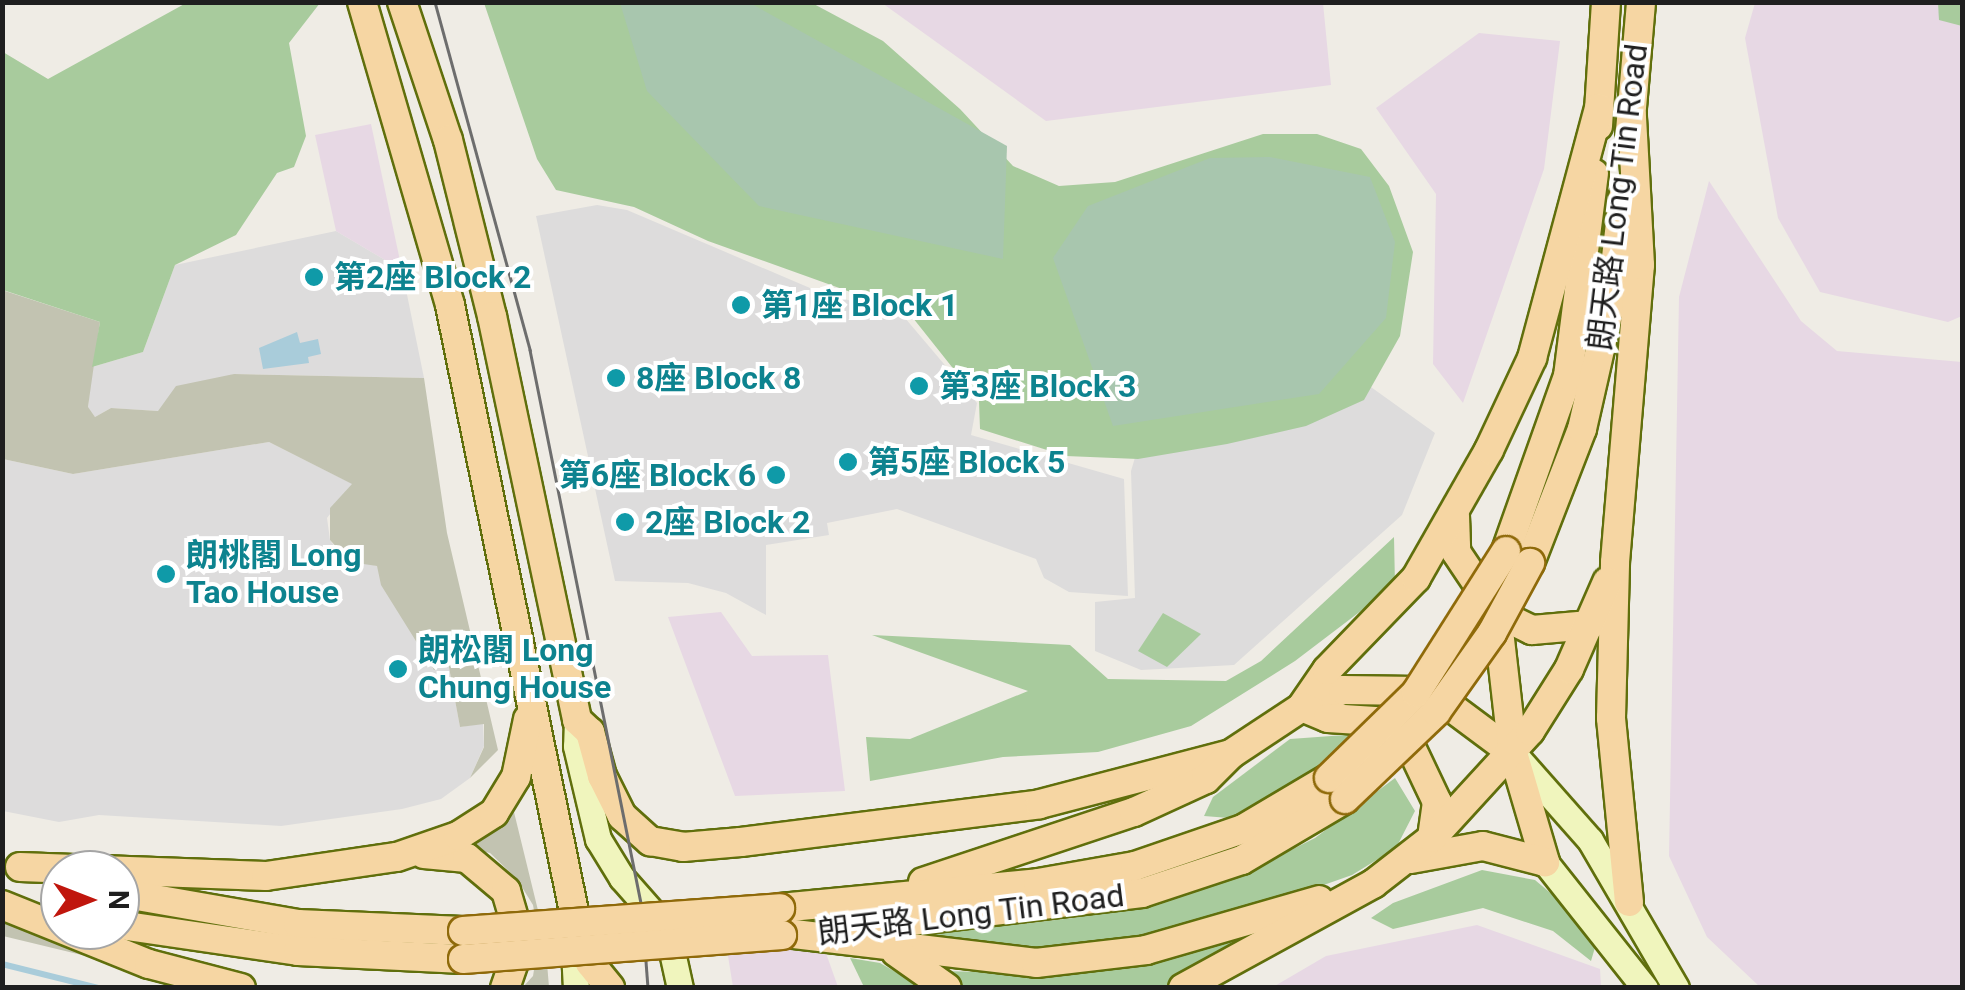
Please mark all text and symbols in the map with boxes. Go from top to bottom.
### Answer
street label: 朗天路 Long Tin Road [1580,41,1656,353]
place label: 第2座 Block 2 [334,258,531,296]
marker: 第2座 Block 2 [303,266,325,288]
place label: 第1座 Block 1 [761,286,958,324]
marker: 第1座 Block 1 [730,294,752,316]
place label: 8座 Block 8 [636,359,801,397]
marker: 8座 Block 8 [605,367,627,389]
place label: 第3座 Block 3 [939,367,1136,405]
marker: 第3座 Block 3 [908,375,930,397]
place label: 第5座 Block 5 [868,443,1065,481]
marker: 第5座 Block 5 [837,451,859,473]
place label: 第6座 Block 6 [559,456,756,494]
marker: 第6座 Block 6 [765,464,787,486]
place label: 2座 Block 2 [645,503,810,541]
marker: 2座 Block 2 [614,511,636,533]
place label: 朗桃閣 Long Tao House [186,537,362,612]
marker: 朗桃閣 Long Tao House [155,563,177,585]
place label: 朗松閣 Long Chung House [418,632,611,707]
marker: 朗松閣 Long Chung House [387,658,409,680]
north arrow [40,850,140,950]
street label: 朗天路 Long Tin Road [815,876,1127,952]
text: N [102,890,135,910]

